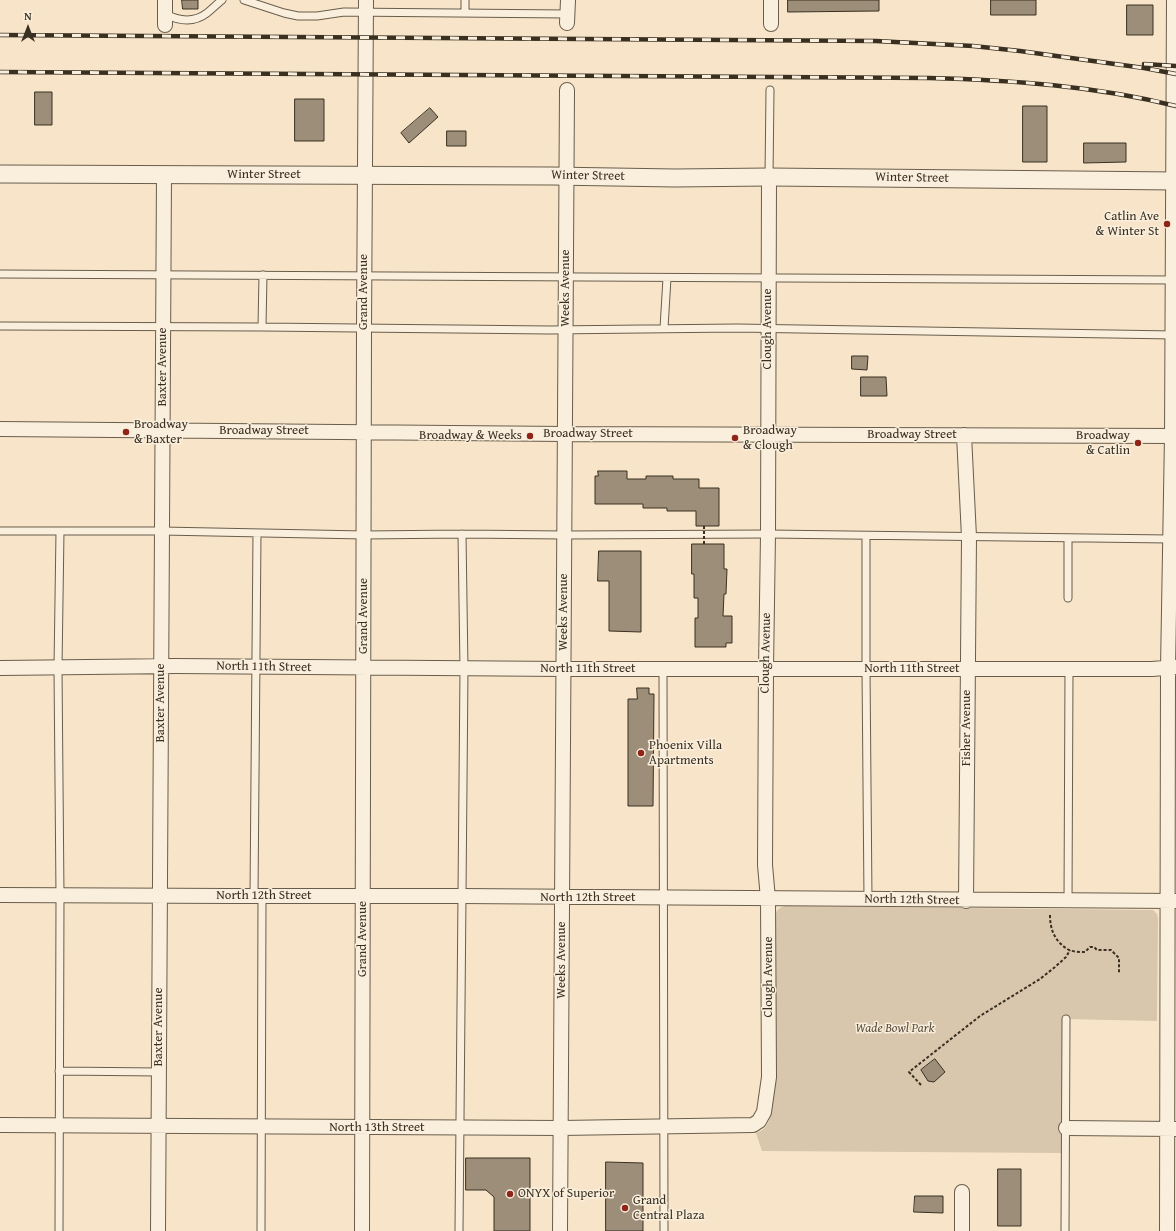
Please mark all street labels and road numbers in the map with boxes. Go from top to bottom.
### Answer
street label: Winter Street [227,167,301,183]
street label: Winter Street [551,168,625,184]
street label: Winter Street [875,170,949,186]
street label: Weeks Avenue [558,249,574,327]
street label: Grand Avenue [356,254,372,330]
street label: Clough Avenue [760,289,776,369]
street label: Baxter Avenue [155,328,171,406]
street label: Broadway Street [219,423,309,439]
street label: Broadway Street [543,426,633,442]
street label: Broadway Street [867,427,957,443]
street label: Weeks Avenue [556,573,572,651]
street label: Grand Avenue [356,578,372,654]
street label: Clough Avenue [757,612,775,694]
street label: North 11th Street [216,658,312,676]
street label: North 11th Street [540,661,636,677]
street label: North 11th Street [864,661,960,677]
street label: Baxter Avenue [153,664,169,742]
street label: Fisher Avenue [959,690,975,766]
street label: North 12th Street [216,888,312,904]
street label: North 12th Street [540,890,636,906]
street label: North 12th Street [864,891,960,909]
street label: Grand Avenue [355,901,371,977]
street label: Weeks Avenue [554,921,570,999]
street label: Clough Avenue [761,937,777,1017]
street label: Baxter Avenue [151,988,167,1066]
street label: North 13th Street [329,1120,425,1136]

